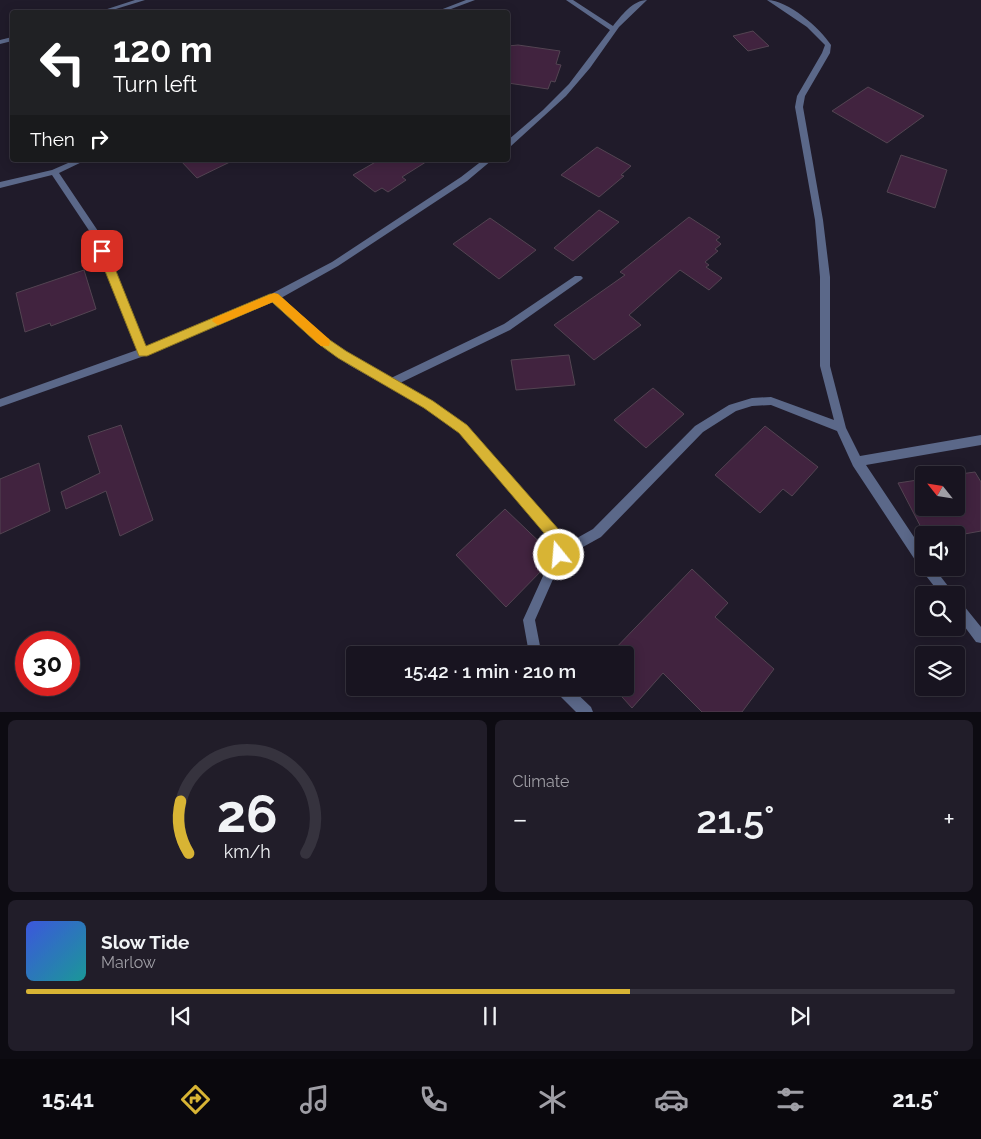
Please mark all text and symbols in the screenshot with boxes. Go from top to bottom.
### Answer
text: 120 m [113,29,213,70]
icon: left [30,30,95,95]
text: Turn left [113,71,197,97]
icon: right [85,125,113,153]
text: Then [30,128,75,150]
pin [81,230,123,272]
icon: arrive [88,237,116,265]
north arrow [915,466,965,516]
map controls [915,466,965,696]
button: sound [915,526,965,576]
position arrow [532,528,584,580]
button: search [915,586,965,636]
speed limit sign: 30 [15,631,80,696]
button: layers [915,646,965,696]
text: 15:42 · 1 min · 210 m [404,660,576,682]
text: Climate [513,772,569,791]
text: 26 [217,783,278,844]
text: 21.5° [696,797,775,842]
text: − [513,803,528,836]
text: + [943,803,955,836]
text: km/h [224,841,271,862]
text: Slow Tide [101,931,190,953]
text: Marlow [101,953,156,972]
icon: previous [167,1002,195,1030]
icon: pause [476,1002,504,1030]
icon: next [786,1002,814,1030]
icon: directions [178,1082,213,1117]
icon: music [297,1082,332,1117]
icon: phone [416,1082,451,1117]
icon: climate [535,1082,570,1117]
icon: car [654,1082,689,1117]
icon: filters [773,1082,808,1117]
text: 15:41 [42,1086,94,1112]
text: 21.5° [892,1086,939,1112]

